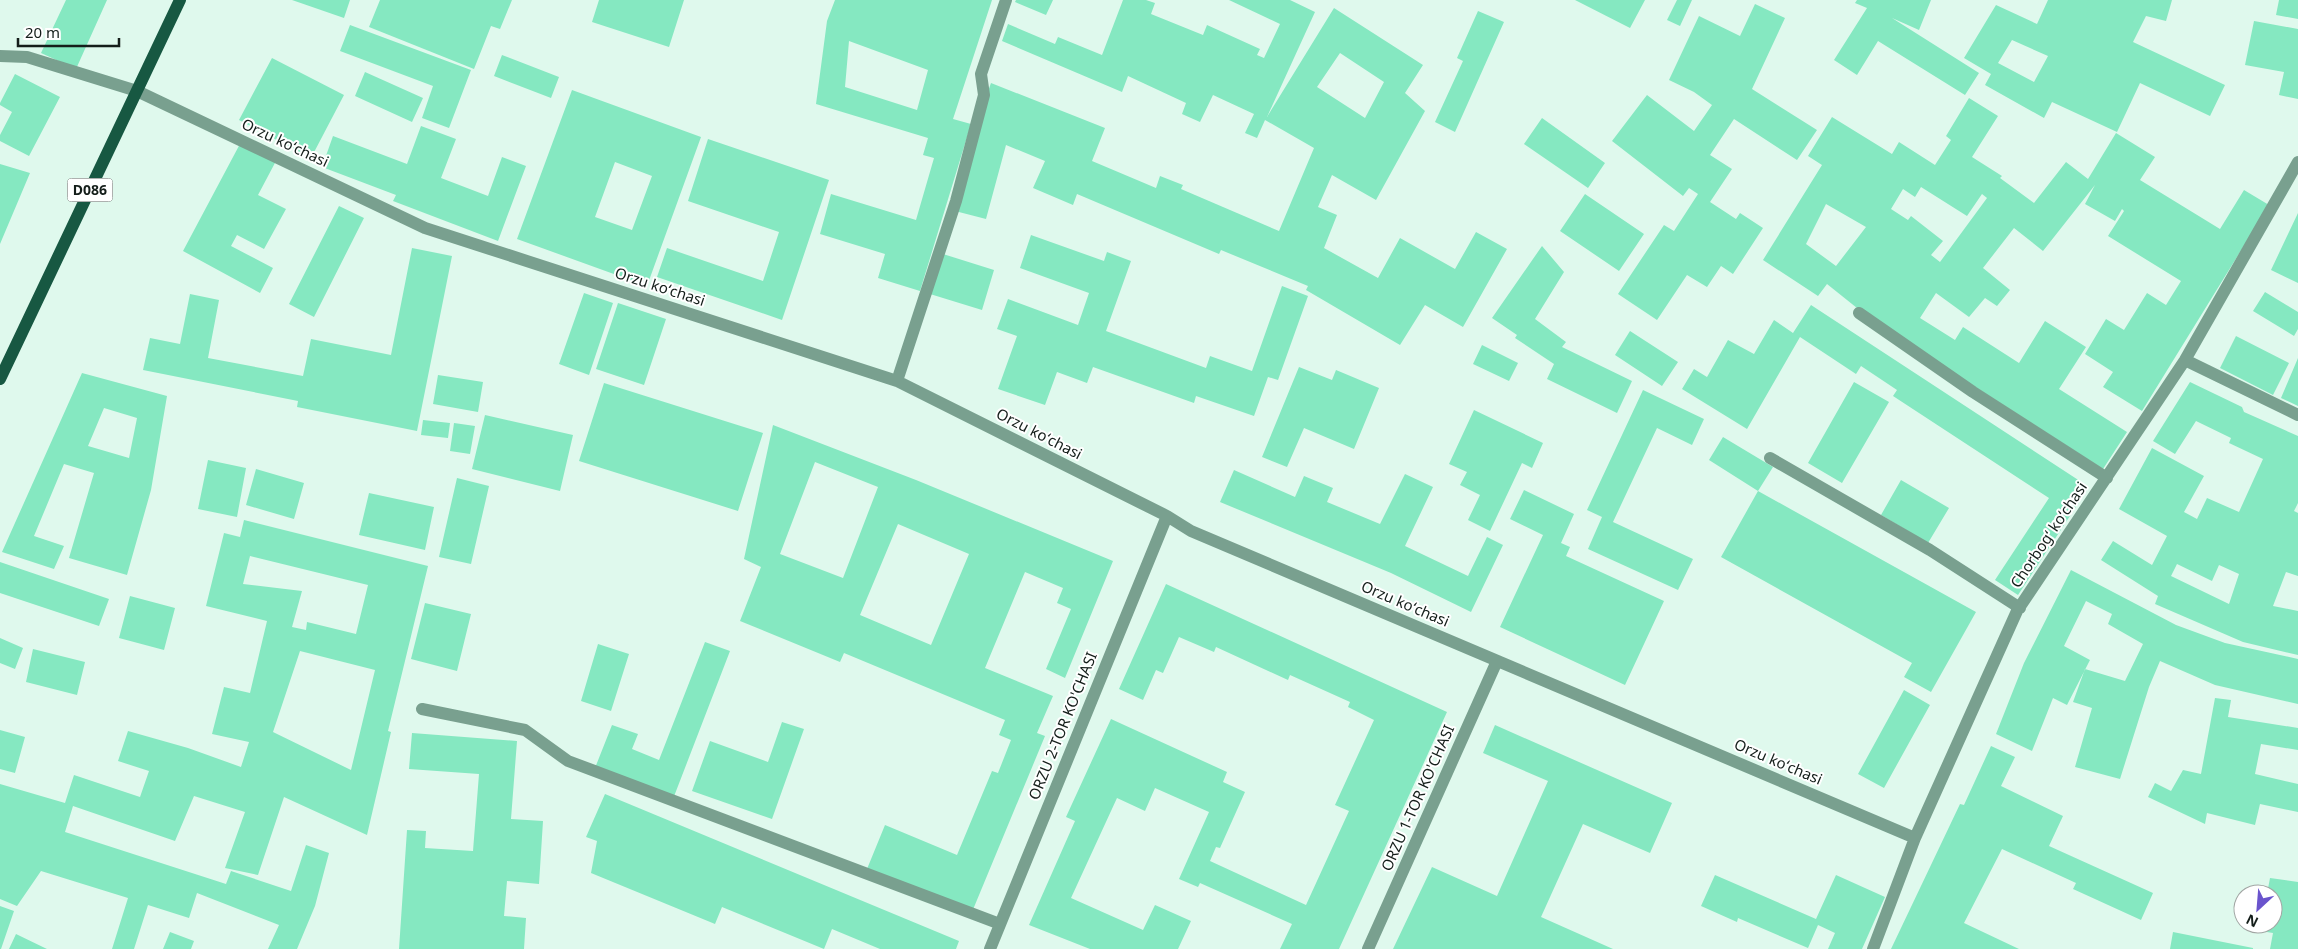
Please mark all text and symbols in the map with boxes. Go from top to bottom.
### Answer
scale bar [18,15,119,47]
text: 20 m [25,22,60,42]
street label: Orzu koʻchasi [239,113,332,171]
road number: D086 [68,178,112,202]
street label: Orzu koʻchasi [613,262,708,310]
street label: Orzu koʻchasi [993,403,1086,463]
street label: Chorbogʻ koʻchasi [2005,478,2091,591]
street label: Orzu koʻchasi [1358,576,1452,631]
street label: ORZU 2-TOR KO'CHASI [1023,649,1101,803]
street label: ORZU 1-TOR KO'CHASI [1376,721,1458,874]
street label: Orzu koʻchasi [1731,734,1825,789]
north arrow [2233,884,2283,934]
text: N [2243,910,2261,932]

